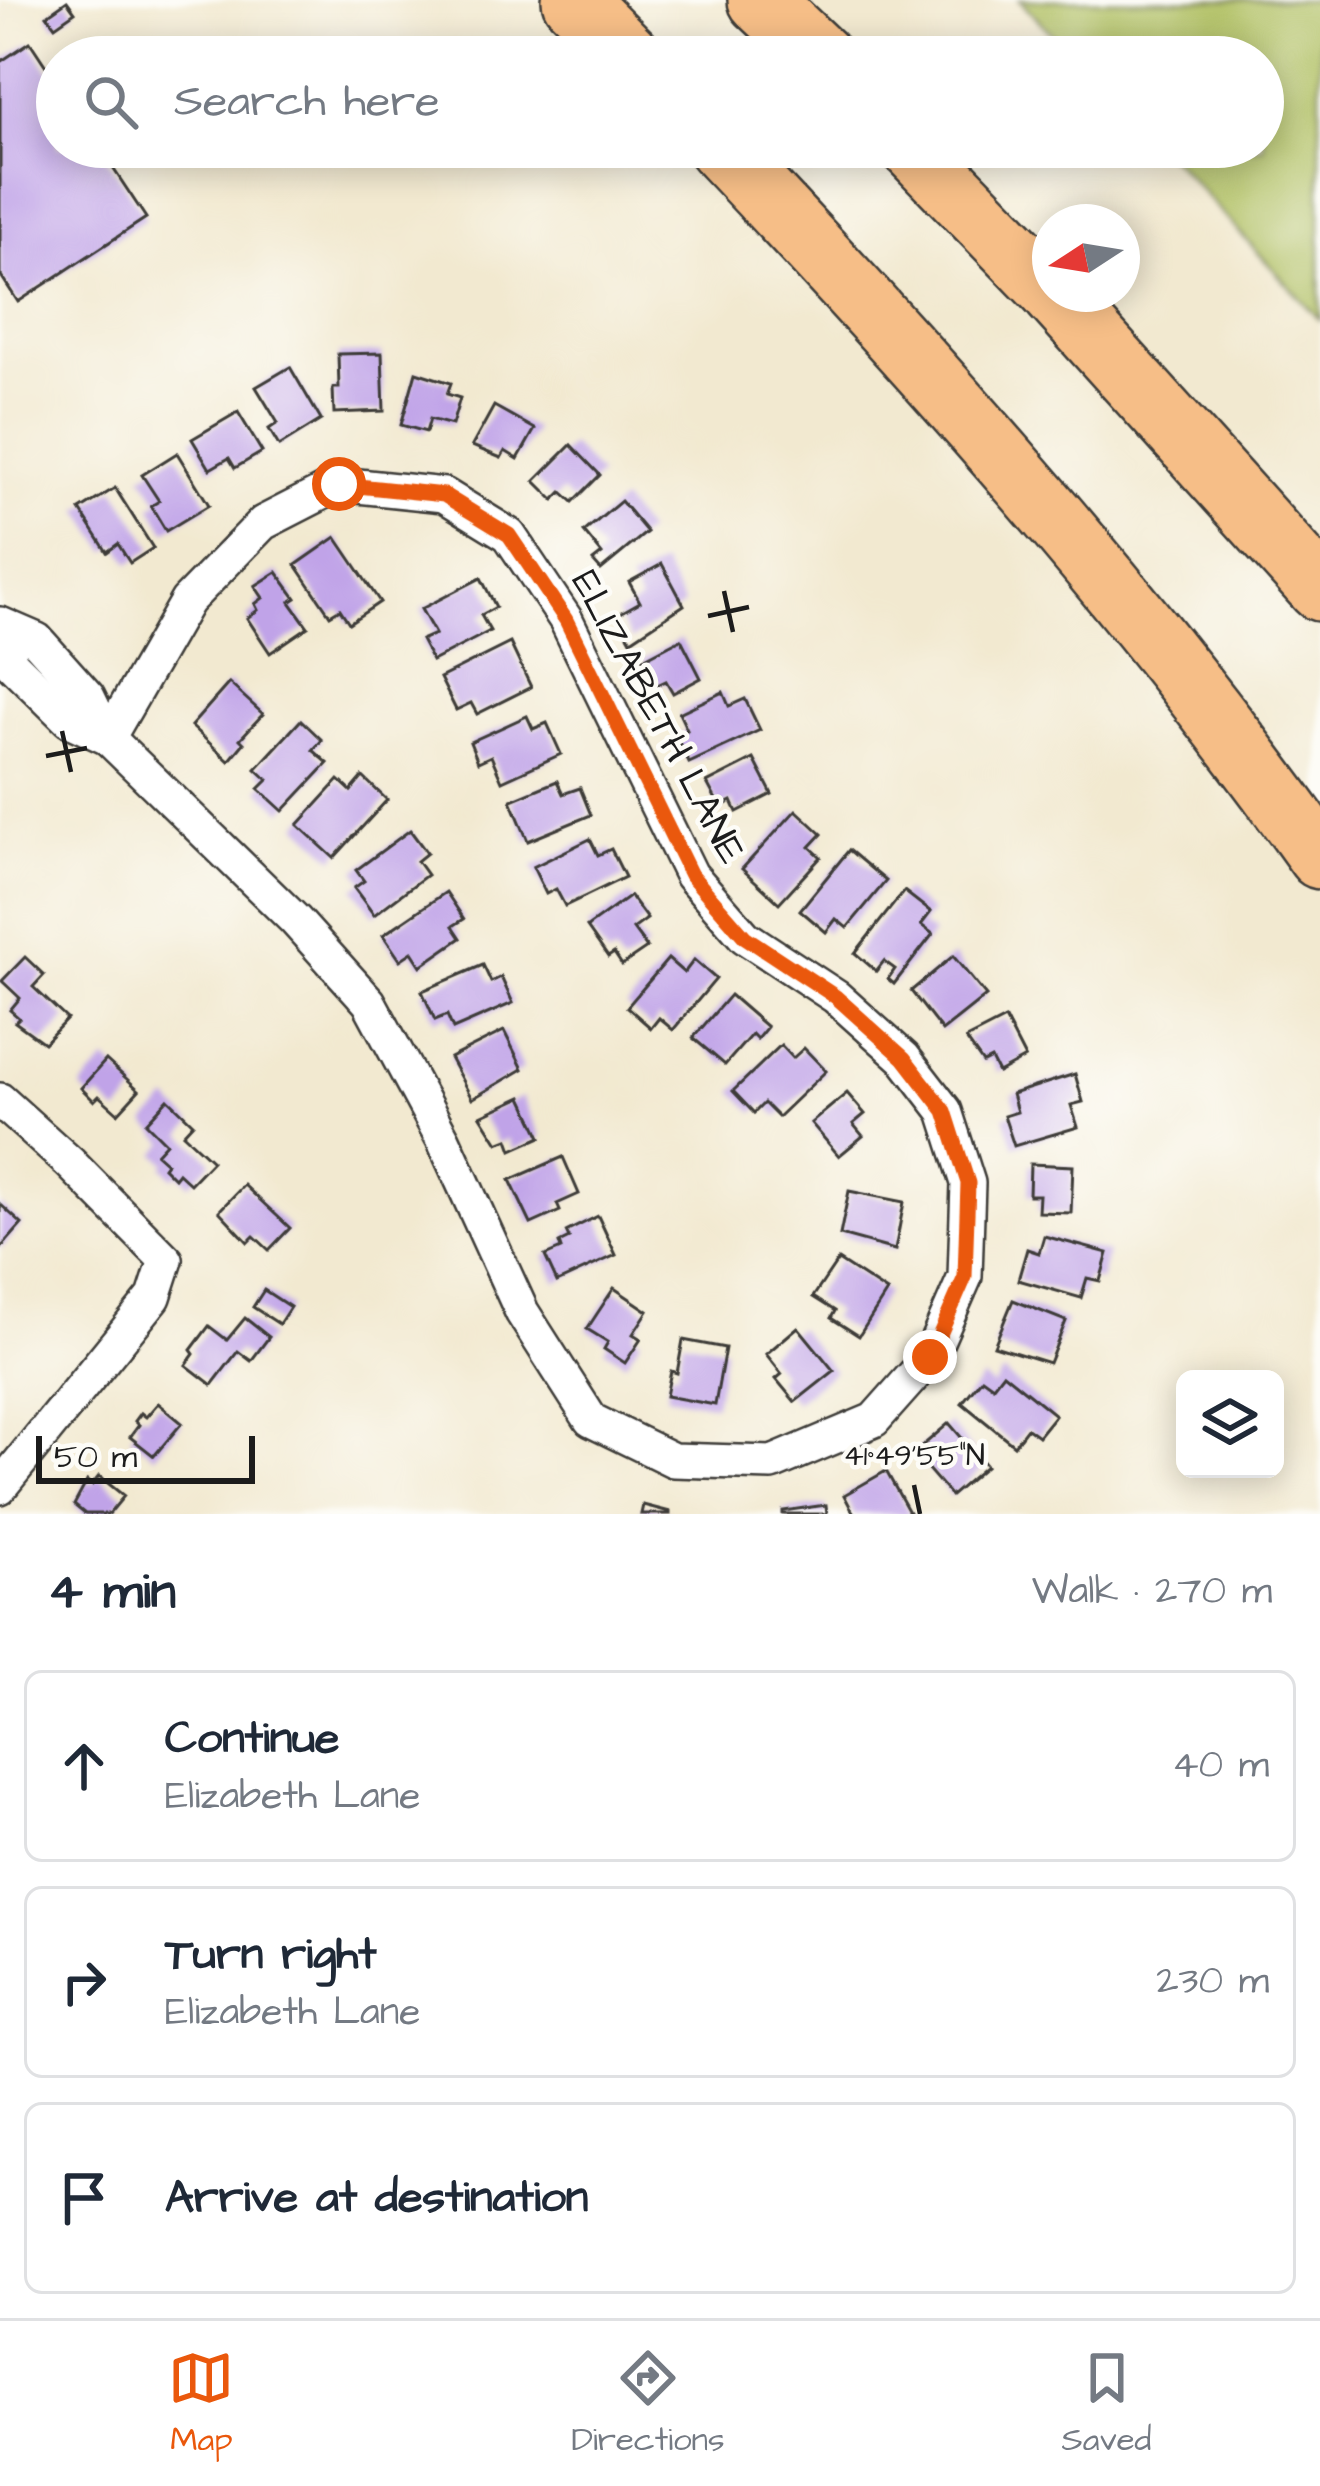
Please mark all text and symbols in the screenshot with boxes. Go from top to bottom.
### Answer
search box [36,36,1284,168]
icon: search [78,69,144,135]
text: Search here [174,71,440,133]
north arrow [1032,204,1140,312]
route start [312,457,366,511]
street label: ELIZABETH LANE [557,561,758,874]
route end [903,1330,957,1384]
map controls [1176,1370,1284,1478]
button: layers [1176,1370,1284,1478]
scale bar [36,1430,255,1483]
text: 50 m [54,1434,137,1480]
text: 41°49'55"N [843,1435,985,1477]
text: 4 min [48,1557,176,1628]
text: Walk · 270 m [1032,1565,1272,1619]
text: Continue [165,1708,339,1770]
icon: ahead [51,1733,117,1799]
text: 40 m [1172,1739,1269,1793]
text: Elizabeth Lane [165,1770,420,1824]
text: Turn right [165,1924,377,1986]
icon: right [51,1949,117,2015]
text: 230 m [1156,1955,1269,2009]
text: Elizabeth Lane [165,1986,420,2040]
icon: arrive [51,2165,117,2231]
text: Arrive at destination [165,2167,588,2229]
tab: Map [168,2345,234,2463]
tab: Directions [571,2345,725,2463]
tab: Saved [1062,2345,1152,2463]

